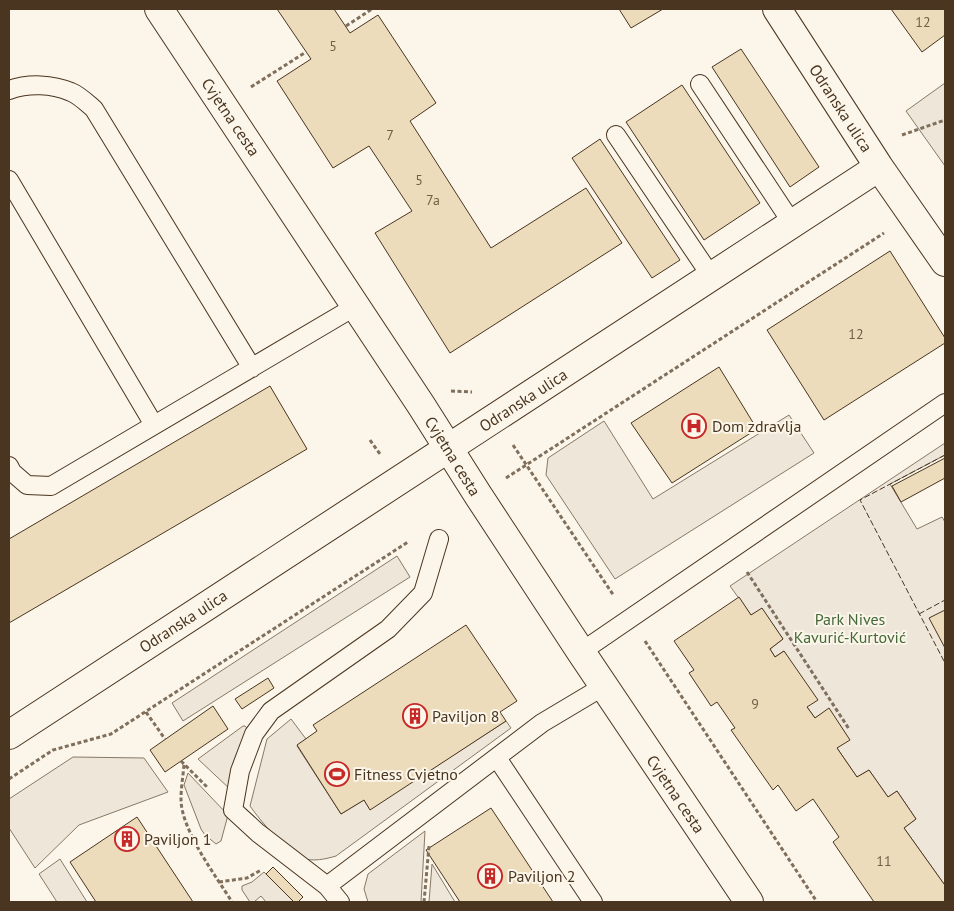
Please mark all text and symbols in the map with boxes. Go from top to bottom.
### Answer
house number: 12 [915,13,931,31]
house number: 5 [329,37,337,55]
street label: Odranska ulica [805,60,877,156]
street label: Cvjetna cesta [198,74,264,160]
house number: 7 [386,126,394,144]
house number: 5 [415,171,423,189]
house number: 7a [426,191,440,209]
house number: 12 [848,325,864,343]
street label: Odranska ulica [475,364,571,436]
street label: Cvjetna cesta [421,413,485,499]
hospital icon: Dom zdravlja [681,413,707,439]
place label: Dom zdravlja [712,416,802,436]
street label: Odranska ulica [135,585,231,657]
park label: Park Nives Kavurić-Kurtović [794,609,906,647]
house number: 9 [751,695,759,713]
building icon: Paviljon 8 [402,703,428,729]
place label: Paviljon 8 [432,706,500,726]
street label: Cvjetna cesta [643,751,709,837]
sports icon: Fitness Cvjetno [324,761,350,787]
place label: Fitness Cvjetno [354,764,458,784]
building icon: Paviljon 1 [114,826,140,852]
place label: Paviljon 1 [144,829,212,849]
house number: 11 [876,852,892,870]
building icon: Paviljon 2 [477,863,503,889]
place label: Paviljon 2 [508,866,576,886]

